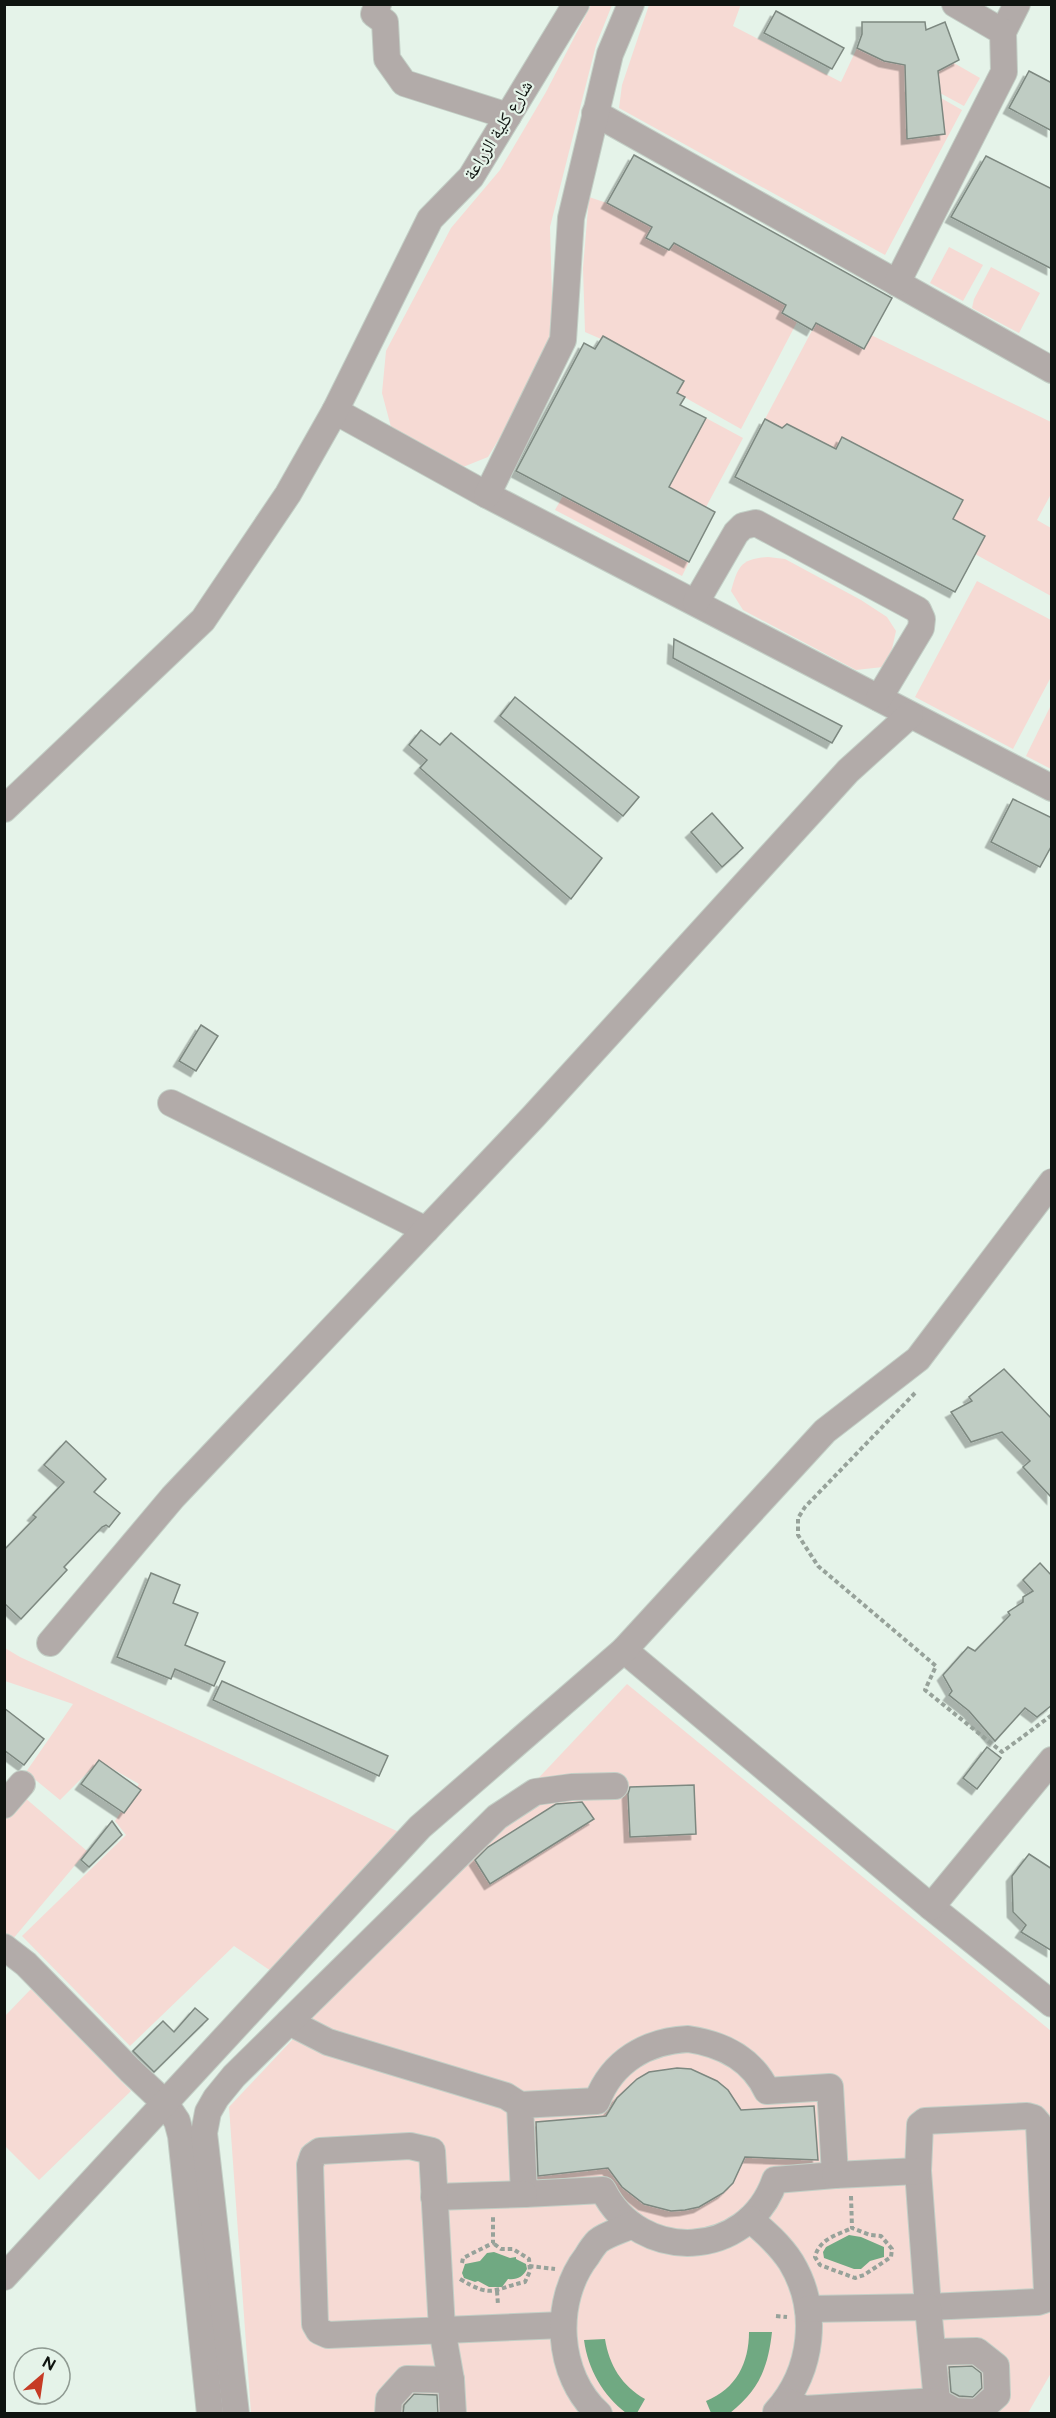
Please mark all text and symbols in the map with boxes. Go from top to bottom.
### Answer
street label: شارع كلية الزراعة [459,76,537,184]
north arrow [12,2346,72,2406]
text: N [39,2352,59,2375]

